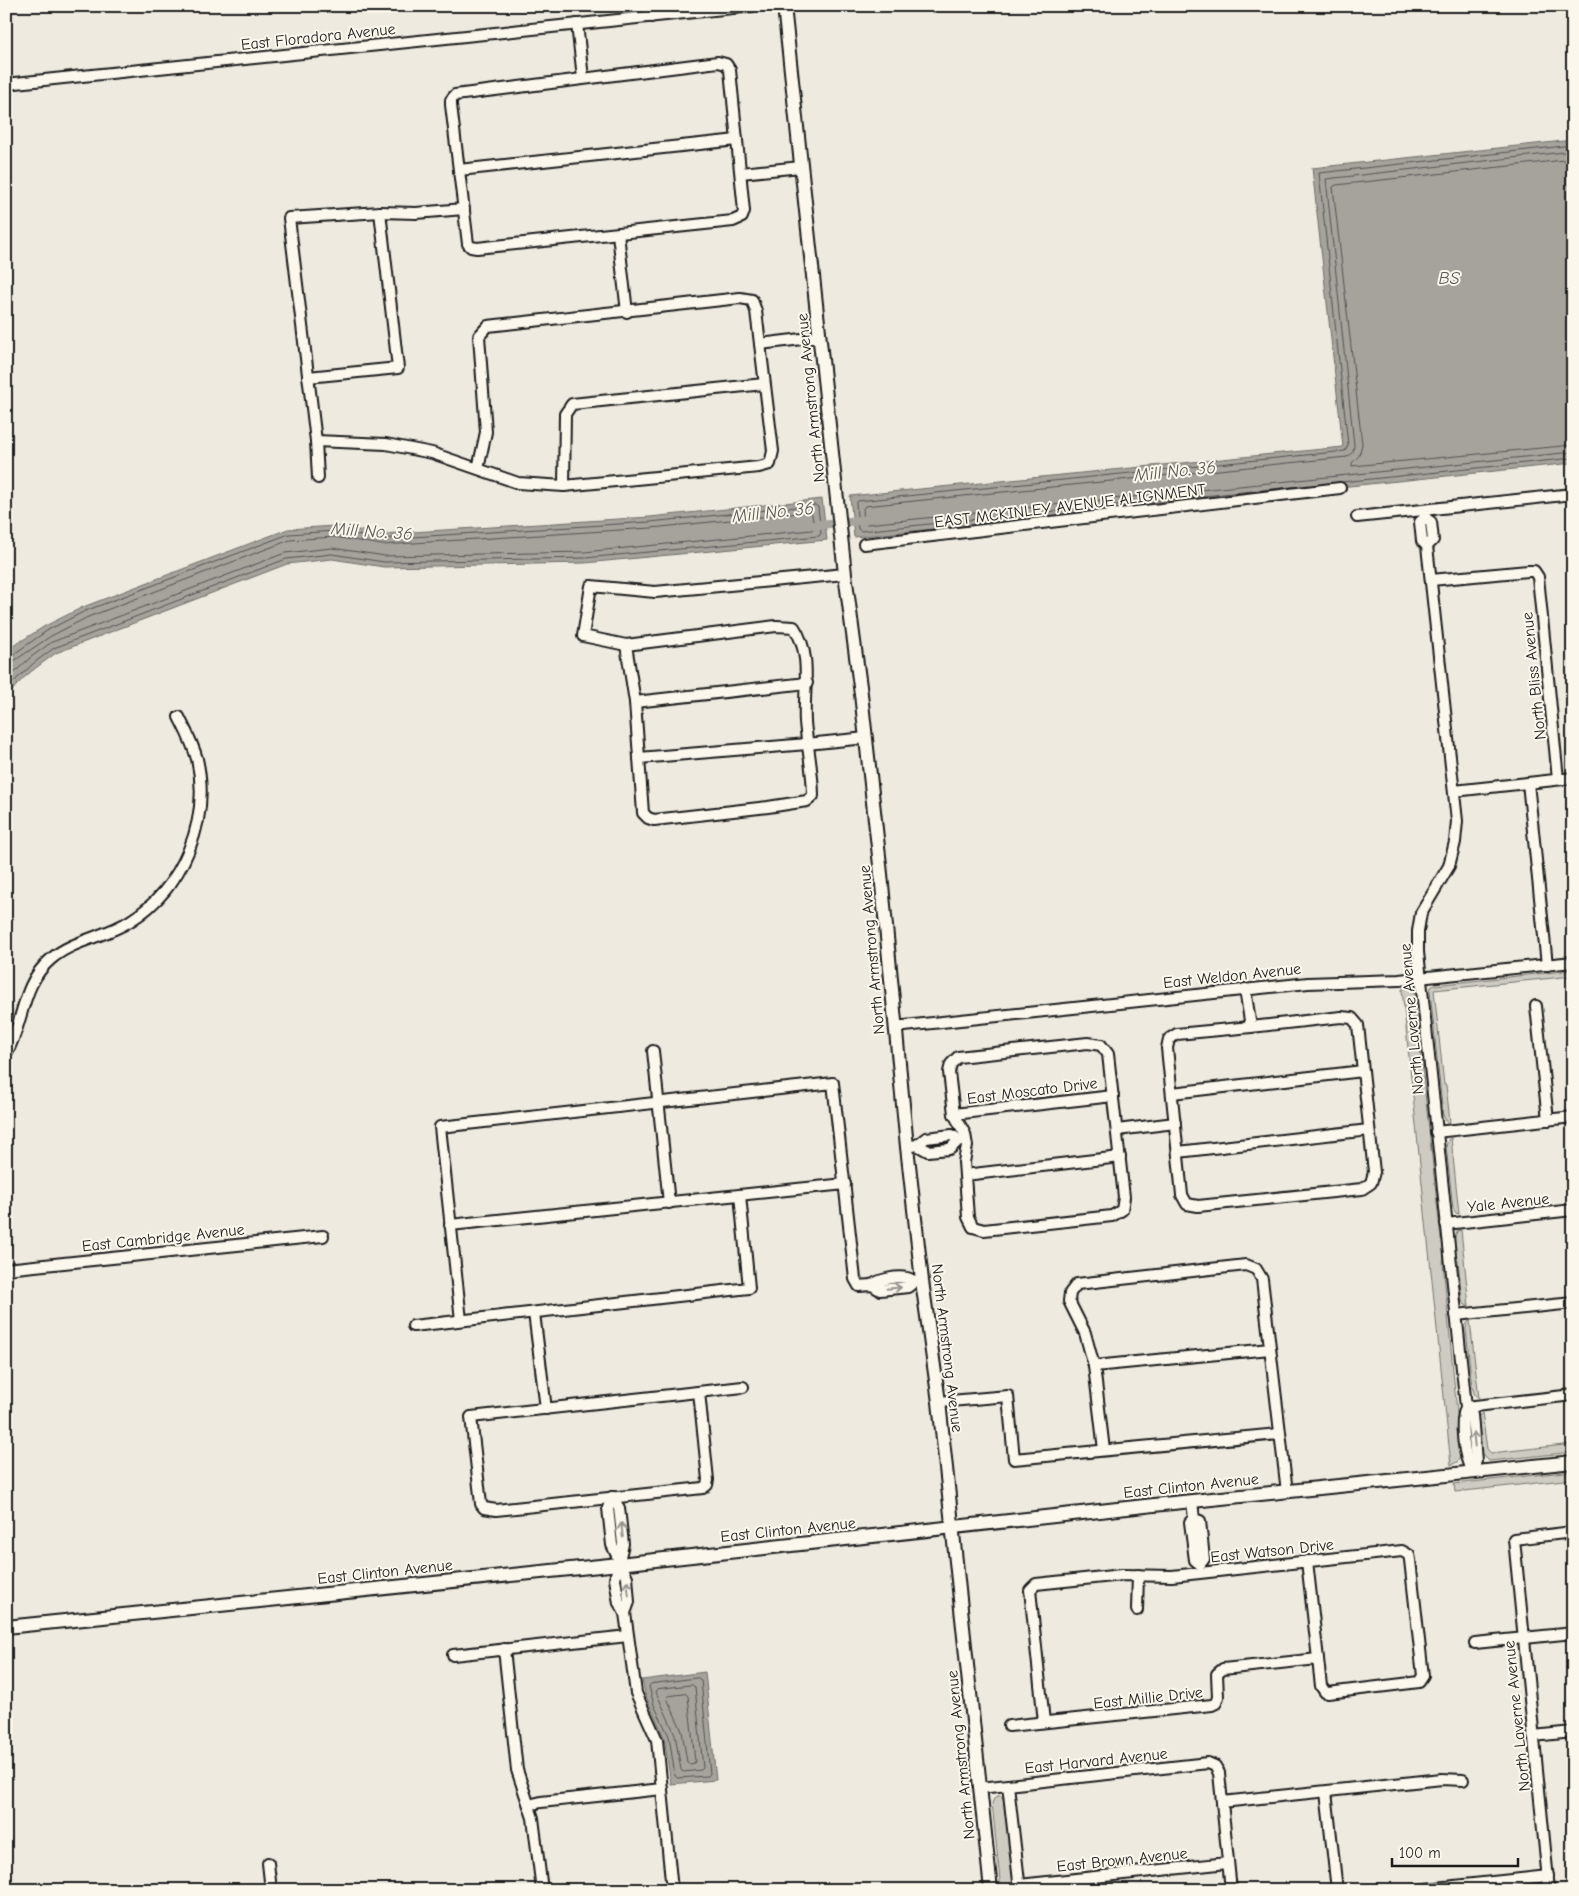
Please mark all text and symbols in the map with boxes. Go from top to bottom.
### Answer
street label: East Floradora Avenue [240,20,396,54]
water label: BS [1438,268,1461,289]
street label: North Armstrong Avenue [793,312,829,483]
water label: Mill No. 36 [1132,457,1217,486]
street label: EAST MCKINLEY AVENUE ALIGNMENT [933,480,1208,532]
water label: Mill No. 36 [730,498,815,527]
water label: Mill No. 36 [329,518,414,545]
street label: North Bliss Avenue [1518,611,1550,741]
street label: North Armstrong Avenue [856,865,888,1035]
street label: North Laverne Avenue [1396,943,1428,1095]
street label: East Weldon Avenue [1162,960,1302,992]
street label: East Moscato Drive [966,1074,1098,1108]
street label: Yale Avenue [1466,1190,1550,1216]
street label: East Cambridge Avenue [81,1221,245,1255]
street label: North Armstrong Avenue [928,1263,966,1434]
one-way arrow [886,1283,902,1293]
one-way arrow [1469,1431,1479,1447]
street label: East Clinton Avenue [1123,1470,1260,1502]
street label: East Clinton Avenue [720,1514,857,1546]
one-way arrow [617,1522,627,1538]
street label: East Watson Drive [1210,1536,1335,1566]
street label: East Clinton Avenue [317,1556,454,1588]
one-way arrow [623,1580,633,1596]
street label: North Laverne Avenue [1500,1640,1534,1792]
street label: North Armstrong Avenue [943,1669,979,1840]
street label: East Millie Drive [1092,1683,1204,1713]
street label: East Harvard Avenue [1024,1745,1169,1777]
scale bar [1392,1836,1518,1868]
street label: East Brown Avenue [1056,1844,1188,1876]
text: 100 m [1399,1844,1441,1862]

